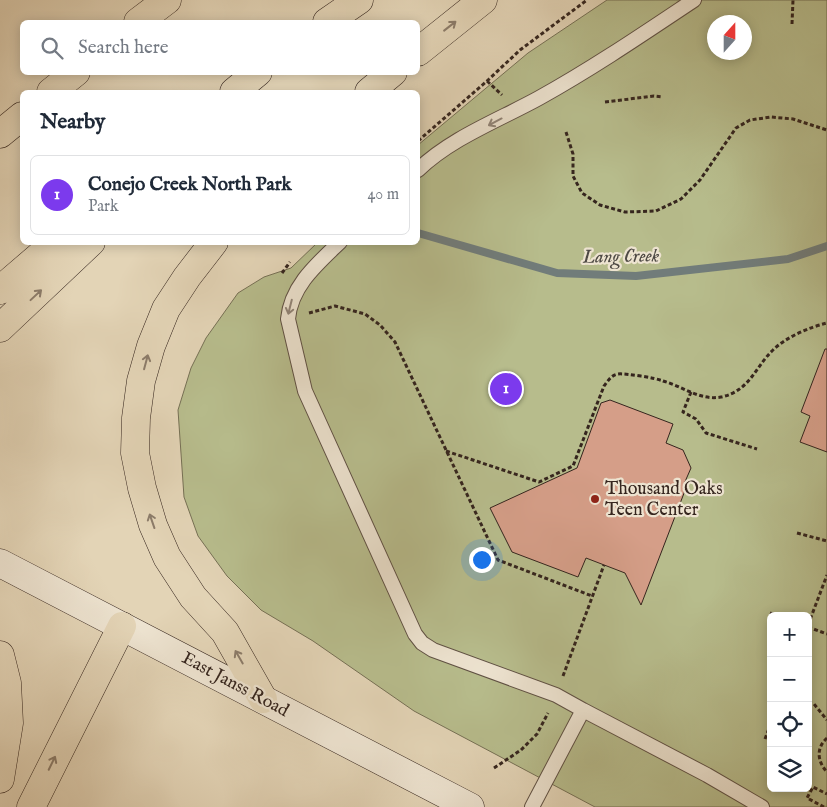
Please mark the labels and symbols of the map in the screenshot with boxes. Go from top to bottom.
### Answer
north arrow [707,15,752,60]
one-way arrow [443,20,456,31]
one-way arrow [487,117,502,127]
water label: Lang Creek [581,244,660,270]
one-way arrow [29,289,42,301]
one-way arrow [285,299,294,315]
one-way arrow [142,354,152,370]
pin: 1 [490,370,522,408]
place label: Thousand Oaks Teen Center [605,478,723,522]
marker: Thousand Oaks Teen Center [589,493,601,505]
one-way arrow [147,513,156,529]
your location [469,547,495,573]
street label: East Janss Road [177,647,293,723]
one-way arrow [234,649,244,664]
one-way arrow [48,756,57,771]

